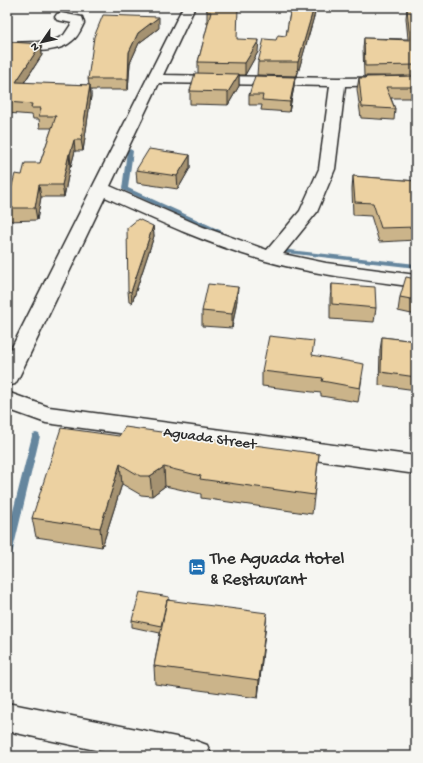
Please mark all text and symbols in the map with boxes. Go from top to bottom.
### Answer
north arrow [22,22,62,62]
text: N [28,40,42,53]
street label: Aguada Street [162,424,259,455]
place label: The Aguada Hotel & Restaurant [209,549,345,591]
hotel icon: The Aguada Hotel & Restaurant [187,557,207,577]

